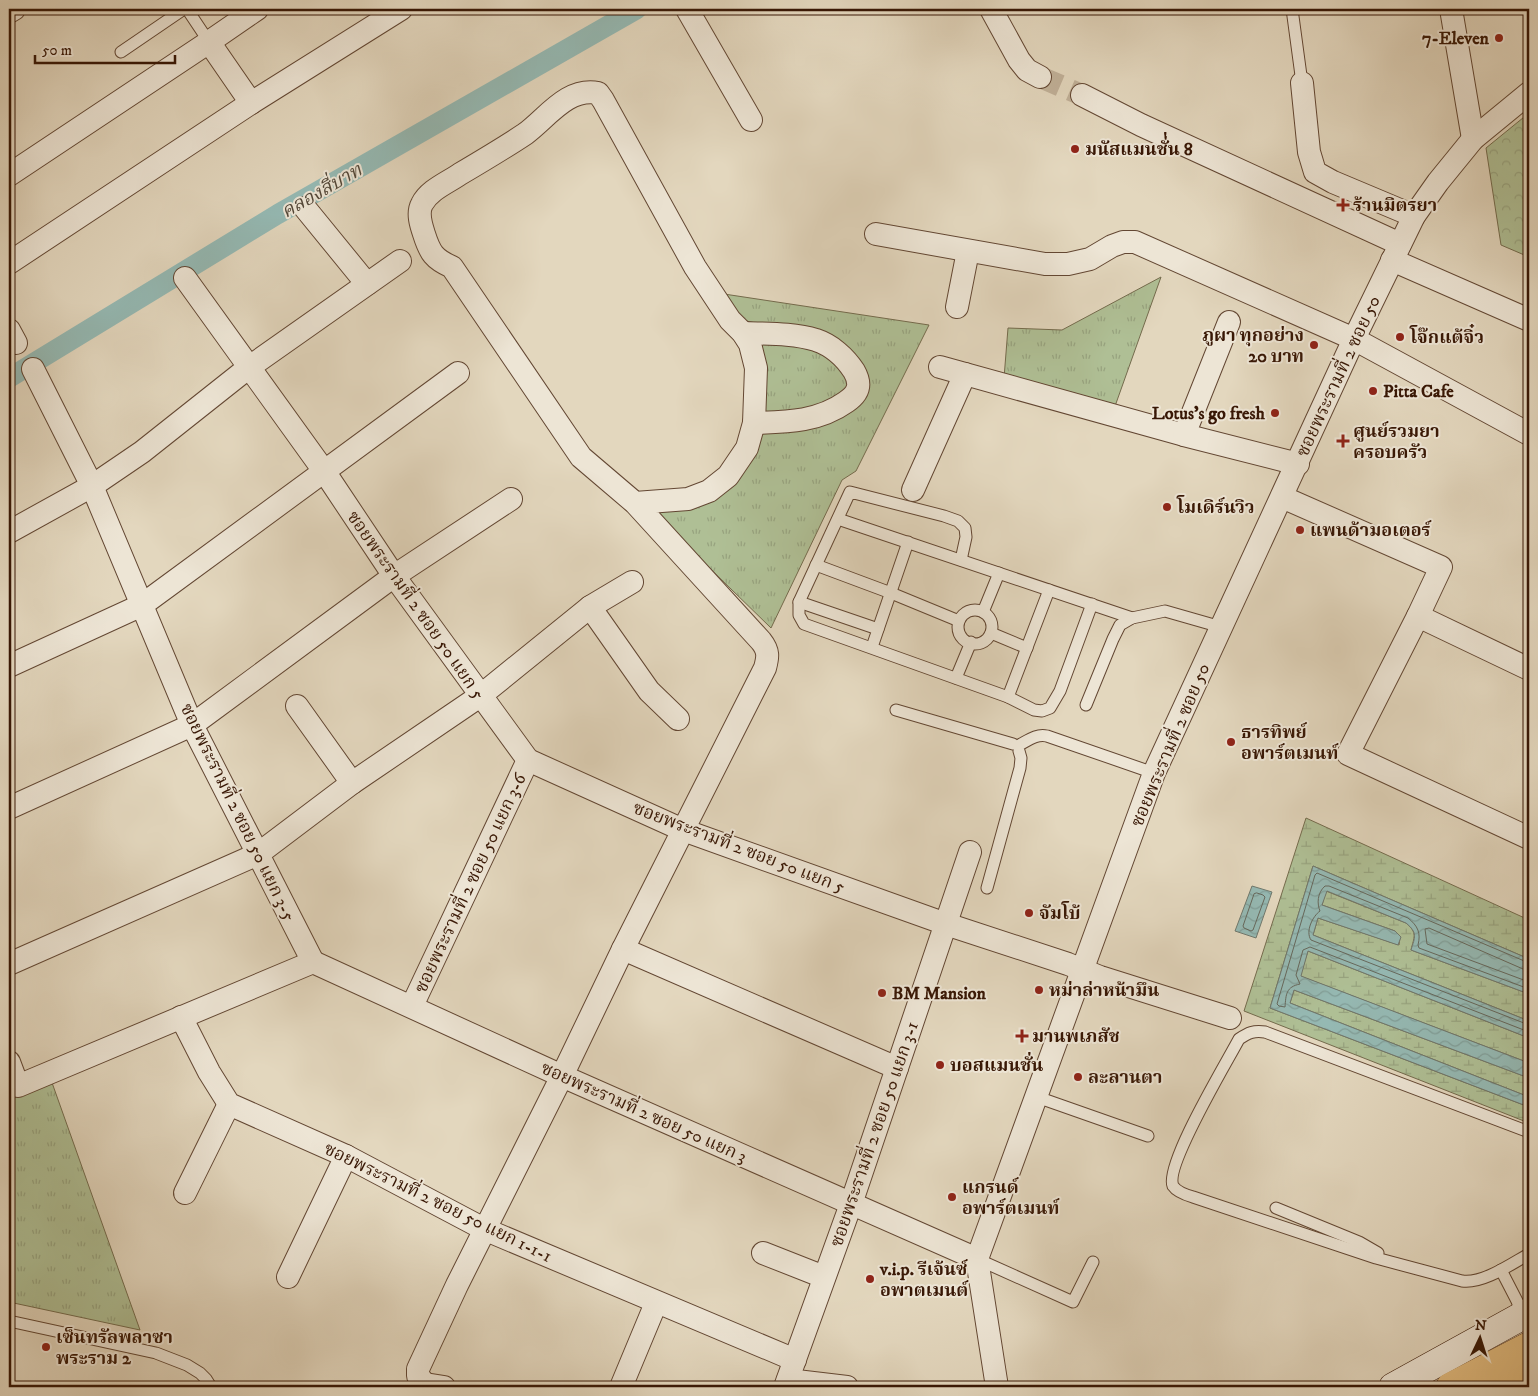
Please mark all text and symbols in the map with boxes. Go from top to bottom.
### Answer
place label: 7-Eleven [1422,28,1490,50]
scale bar [35,32,175,64]
marker: 7-Eleven [1493,32,1505,44]
text: 50 m [42,41,72,60]
place label: มนัสแมนชั่่น 8 [1085,131,1193,161]
marker: มนัสแมนชั่่น 8 [1069,143,1081,155]
water label: คลองสี่บาท [275,155,367,224]
place label: ร้านมิตรยา [1353,195,1437,217]
marker: ร้านมิตรยา [1337,199,1349,211]
street label: ซอยพระรามที่ 2 ซอย 50 [1288,291,1386,460]
place label: โจ๊กแต้จิ๋ว [1409,323,1484,349]
place label: ภูผา ทุกอย่าง 20 บาท [1202,325,1304,368]
marker: โจ๊กแต้จิ๋ว [1394,331,1406,343]
marker: ภูผา ทุกอย่าง 20 บาท [1308,339,1320,351]
place label: Pitta Cafe [1383,381,1454,403]
marker: Pitta Cafe [1367,385,1379,397]
place label: Lotus's go fresh [1152,403,1266,425]
marker: Lotus's go fresh [1269,407,1281,419]
place label: ศูนย์รวมยา ครอบครัว [1353,421,1440,464]
marker: ศูนย์รวมยา ครอบครัว [1337,435,1349,447]
place label: โมเดิร์นวิว [1176,495,1255,519]
marker: โมเดิร์นวิว [1161,501,1173,513]
street label: ซอยพระรามที่ 2 ซอย 50 แยก 5 [342,505,492,704]
place label: แพนด้ามอเตอร์ [1310,520,1432,542]
marker: แพนด้ามอเตอร์ [1294,524,1306,536]
street label: ซอยพระรามที่ 2 ซอย 50 [1123,659,1215,830]
street label: ซอยพระรามที่ 2 ซอย 50 แยก 3-5 [175,698,303,925]
place label: ธารทิพย์ อพาร์ตเมนท์ [1241,722,1339,765]
marker: ธารทิพย์ อพาร์ตเมนท์ [1225,736,1237,748]
street label: ซอยพระรามที่ 2 ซอย 50 แยก 3-6 [407,768,532,997]
street label: ซอยพระรามที่ 2 ซอย 50 แยก 5 [630,794,849,899]
place label: จัมโบ้ [1039,901,1081,925]
marker: จัมโบ้ [1023,907,1035,919]
place label: หม่าล่าหน้ามึน [1049,980,1159,1002]
place label: BM Mansion [892,983,987,1005]
marker: หม่าล่าหน้ามึน [1033,984,1045,996]
marker: BM Mansion [876,987,888,999]
street label: ซอยพระรามที่ 2 ซอย 50 แยก 3-1 [822,1017,924,1250]
place label: มานพเภสัช [1032,1026,1120,1048]
marker: มานพเภสัช [1016,1030,1028,1042]
place label: บอสแมนชั่น [950,1051,1043,1077]
street label: ซอยพระรามที่ 2 ซอย 50 แยก 3 [537,1054,752,1168]
marker: บอสแมนชั่น [934,1059,946,1071]
place label: ละลานตา [1088,1067,1162,1089]
marker: ละลานตา [1072,1071,1084,1083]
street label: ซอยพระรามที่ 2 ซอย 50 แยก 1-1-1 [320,1134,557,1268]
place label: แกรนด์ อพาร์ตเมนท์ [962,1177,1060,1220]
marker: แกรนด์ อพาร์ตเมนท์ [946,1191,958,1203]
place label: v.i.p. รีเจ้นซ์ อพาตเมนต์ [879,1259,969,1302]
marker: v.i.p. รีเจ้นซ์ อพาตเมนต์ [864,1273,876,1285]
north arrow [1456,1314,1506,1364]
text: N [1474,1317,1488,1335]
place label: เซ็นทรัลพลาซา พระราม 2 [56,1327,173,1370]
marker: เซ็นทรัลพลาซา พระราม 2 [40,1341,52,1353]

